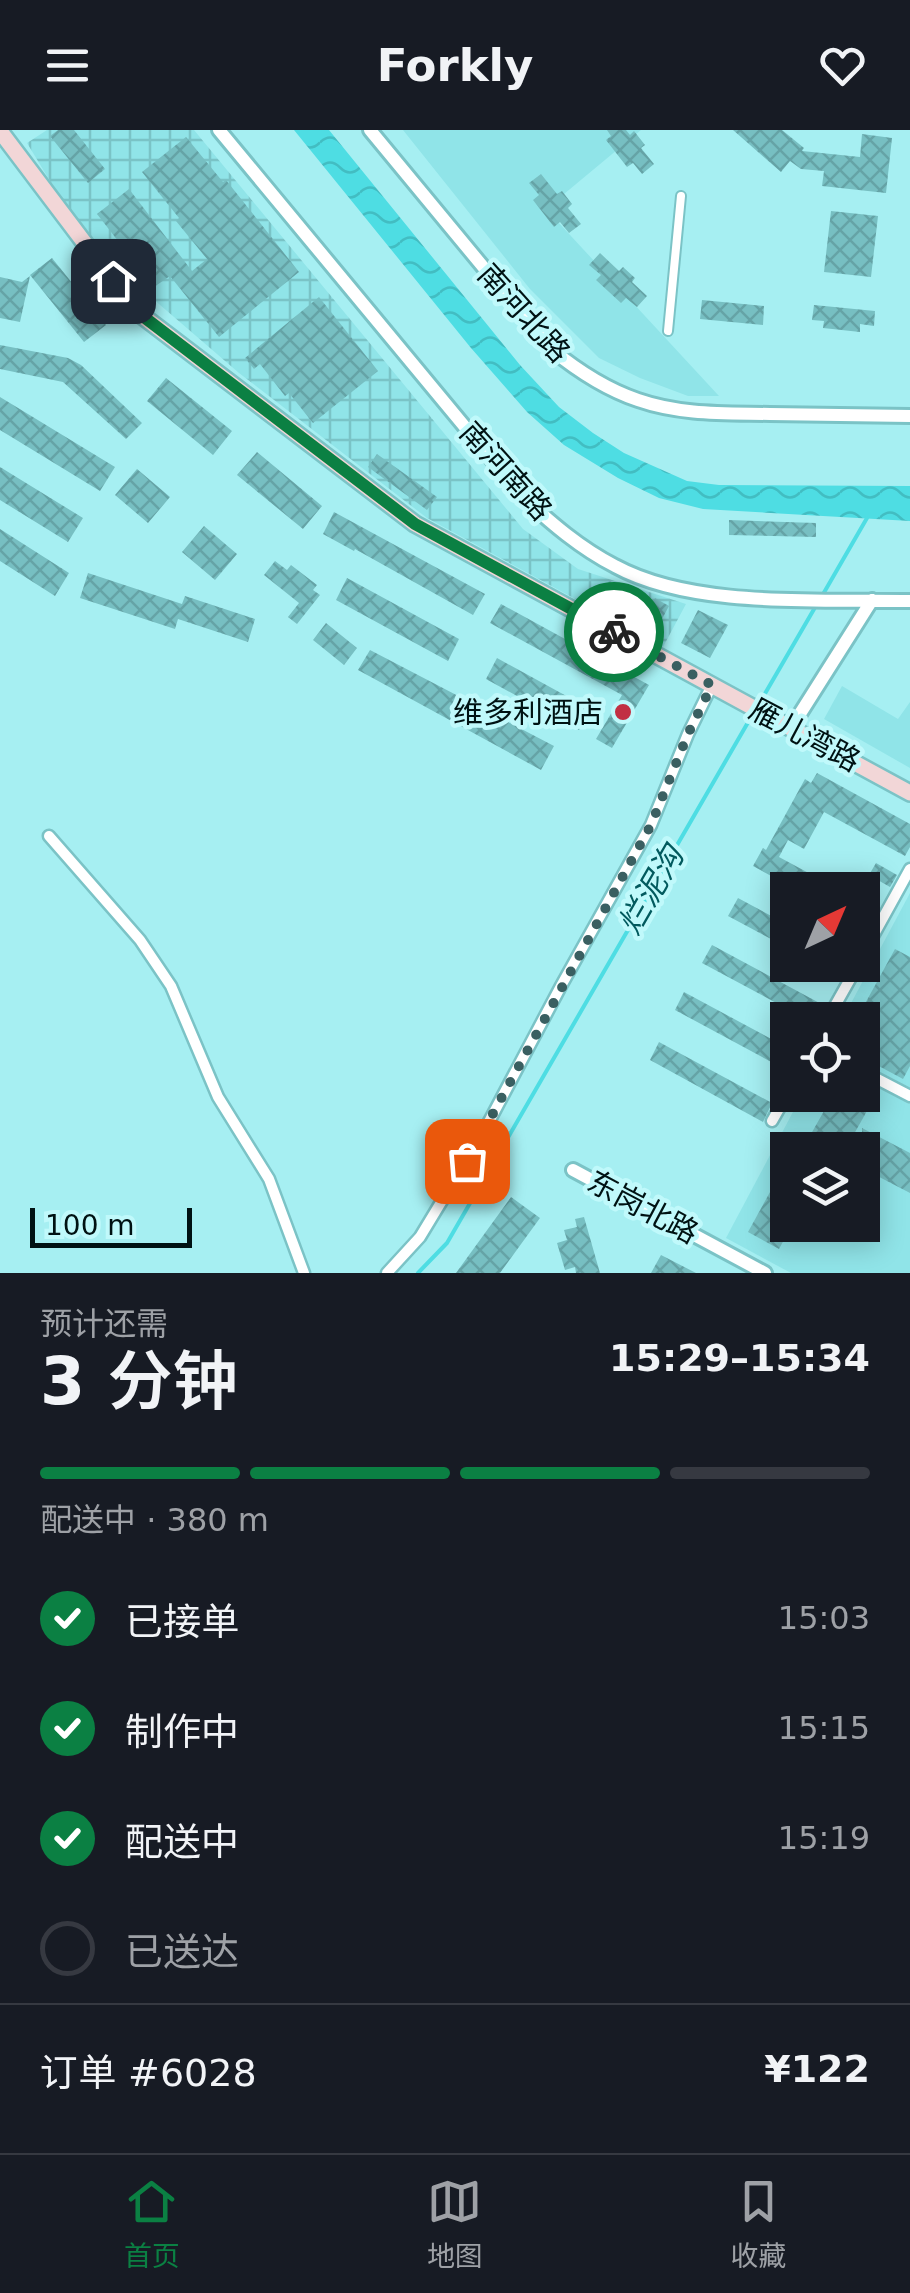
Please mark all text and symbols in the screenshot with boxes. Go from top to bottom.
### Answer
icon: menu [40,38,95,93]
icon: heart [815,38,870,93]
text: Forkly [377,39,533,92]
pin [71,239,156,324]
icon: home [86,254,141,309]
street label: 南河北路 [471,257,577,369]
street label: 南河南路 [453,415,559,527]
courier [564,582,664,682]
icon: bike [587,605,642,660]
street label: 雁儿湾路 [744,691,866,779]
place label: 维多利酒店 [453,695,603,730]
marker: 维多利酒店 [612,701,634,723]
water label: 烂泥沟 [611,836,693,941]
north arrow [770,872,880,982]
map controls [770,872,880,1242]
button: locate [770,1002,880,1112]
pin [425,1119,510,1204]
button: layers [770,1132,880,1242]
icon: bag [440,1134,495,1189]
street label: 东岗北路 [582,1163,704,1251]
scale bar [30,1203,192,1248]
text: 100 m [45,1209,135,1242]
text: 预计还需 [40,1305,168,1343]
text: 15:29–15:34 [609,1336,870,1380]
text: 3 分钟 [40,1344,238,1419]
text: 配送中 · 380 m [40,1501,269,1539]
icon: check [40,1591,95,1646]
text: 15:03 [778,1599,870,1637]
text: 已接单 [125,1600,239,1644]
icon: check [40,1701,95,1756]
text: 15:15 [778,1709,870,1747]
text: 制作中 [125,1710,239,1754]
icon: check [40,1811,95,1866]
text: 15:19 [778,1819,870,1857]
text: 配送中 [125,1820,239,1864]
text: 已送达 [125,1930,239,1974]
text: ¥122 [764,2047,870,2091]
text: 订单 #6028 [40,2051,257,2095]
tab: 首页 [124,2174,180,2274]
tab: 地图 [427,2174,483,2274]
tab: 收藏 [730,2174,786,2274]

